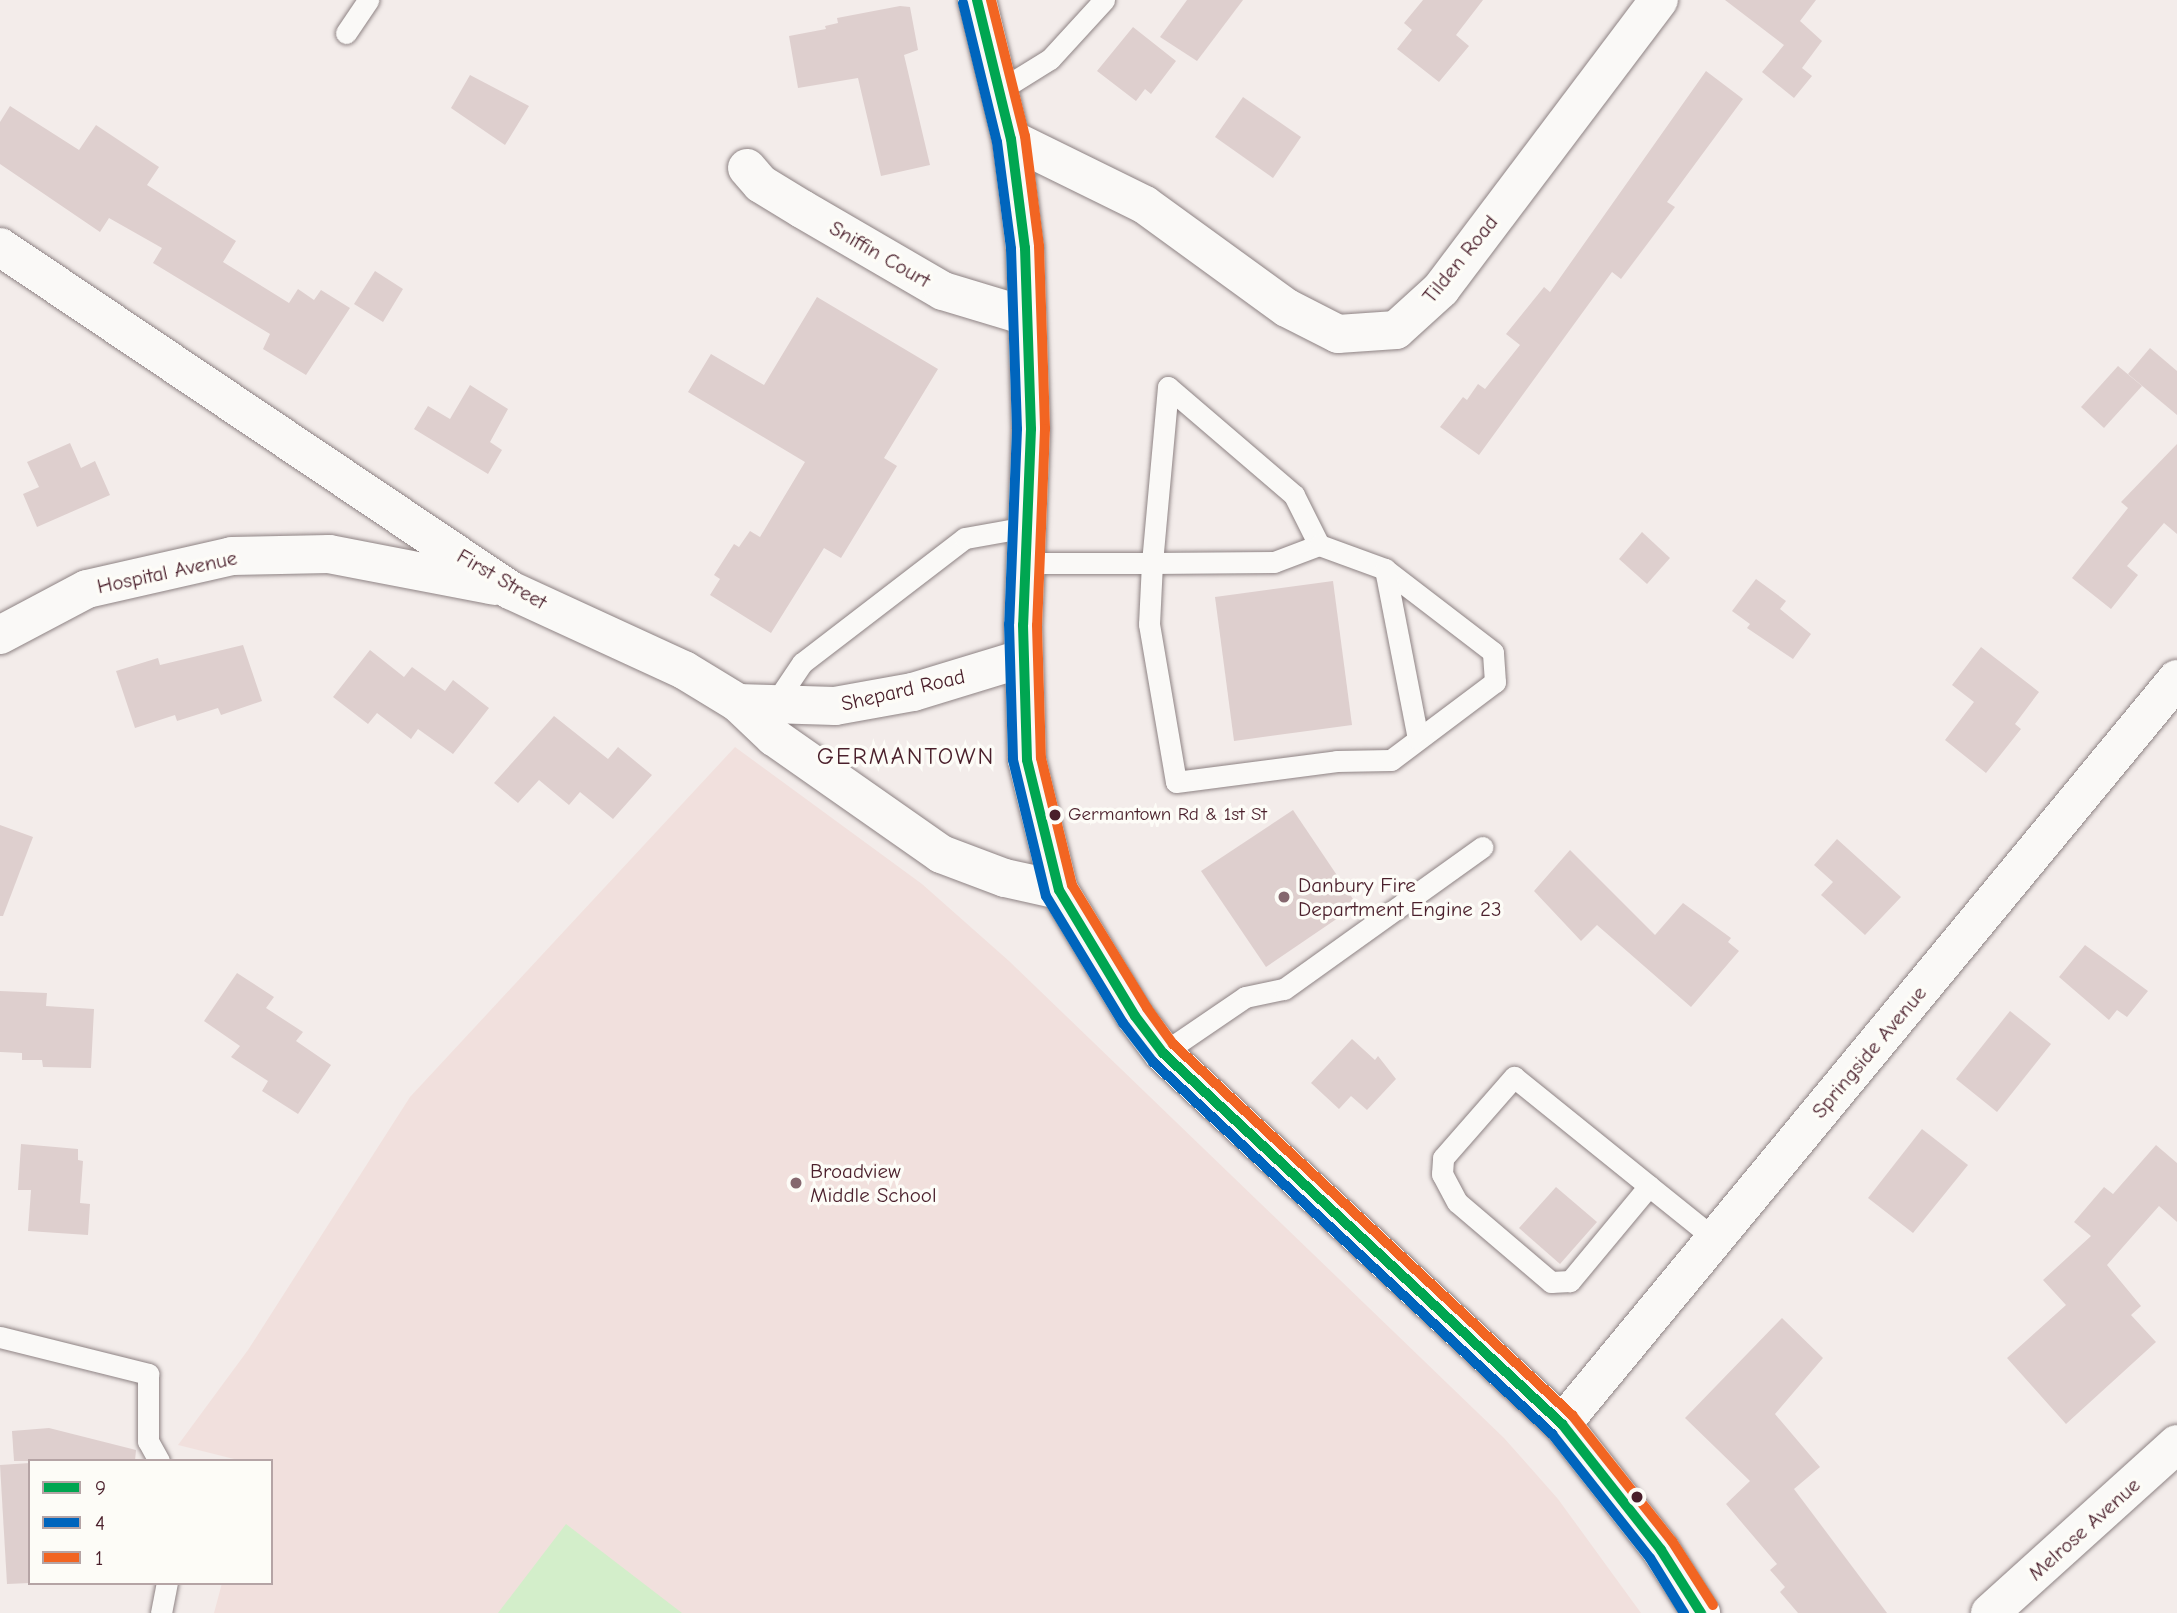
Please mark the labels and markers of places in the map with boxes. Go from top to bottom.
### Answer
place label: Germantown Rd & 1st St [1068,804,1267,826]
marker: Germantown Rd & 1st St [1048,808,1062,822]
place label: Danbury Fire Department Engine 23 [1298,872,1502,922]
marker: Danbury Fire Department Engine 23 [1276,889,1292,905]
place label: Broadview Middle School [810,1158,937,1208]
marker: Broadview Middle School [788,1175,804,1191]
unlabelled marker [1630,1490,1644,1504]

